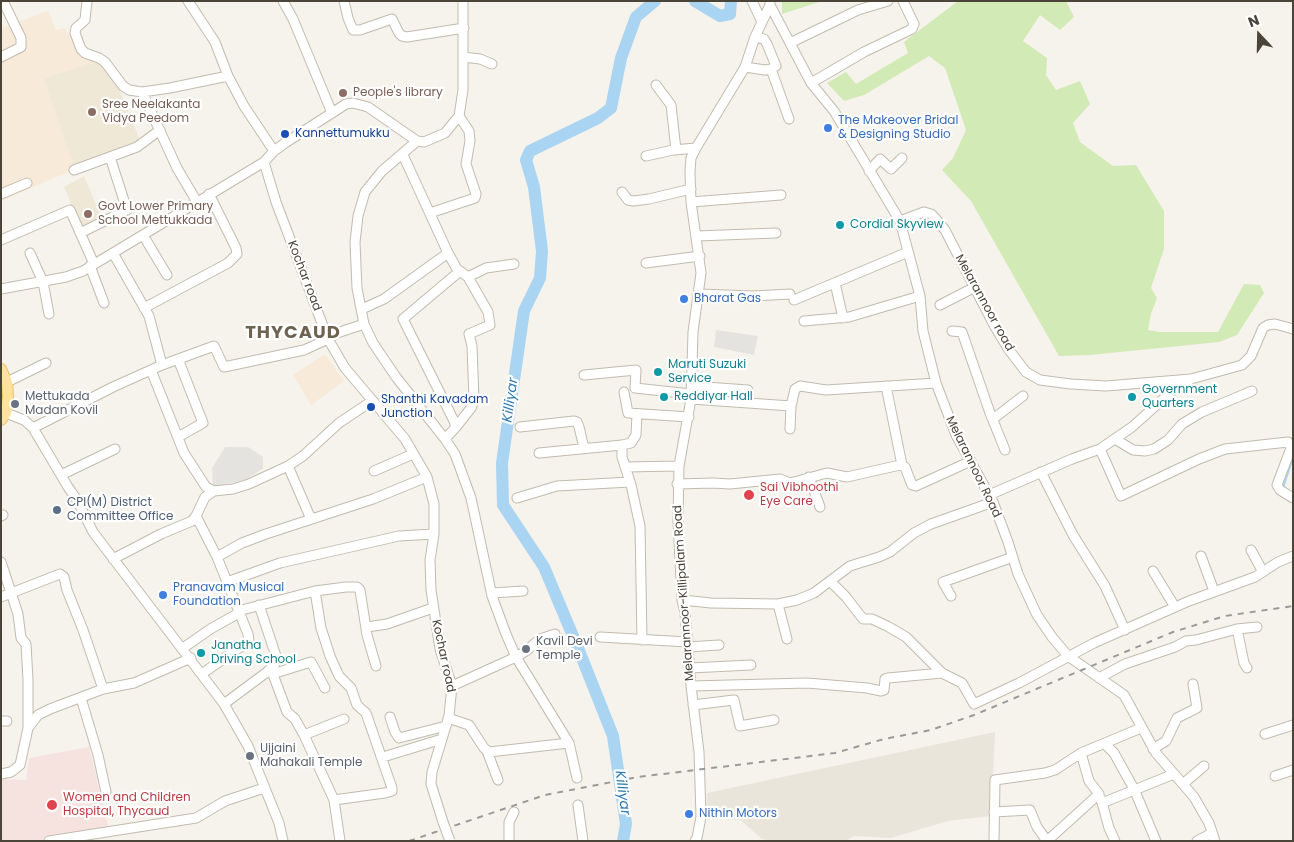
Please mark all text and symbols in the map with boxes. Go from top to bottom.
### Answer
north arrow [1234,10,1284,60]
text: N [1245,10,1262,32]
place label: People's library [353,86,443,100]
marker: People's library [337,87,349,99]
place label: Sree Neelakanta Vidya Peedom [102,98,200,126]
marker: Sree Neelakanta Vidya Peedom [86,106,98,118]
place label: The Makeover Bridal & Designing Studio [838,114,958,142]
marker: The Makeover Bridal & Designing Studio [822,122,834,134]
place label: Kannettumukku [295,127,390,141]
marker: Kannettumukku [279,128,291,140]
place label: Govt Lower Primary School Mettukkada [98,200,213,228]
marker: Govt Lower Primary School Mettukkada [82,208,94,220]
place label: Cordial Skyview [850,218,944,232]
marker: Cordial Skyview [834,219,846,231]
street label: Kochar road [284,239,324,313]
street label: Melarannoor road [951,252,1017,354]
place label: Bharat Gas [694,292,761,306]
marker: Bharat Gas [678,293,690,305]
district label: THYCAUD [244,322,342,344]
place label: Maruti Suzuki Service [668,358,746,386]
marker: Maruti Suzuki Service [652,366,664,378]
water label: Killiyar [500,377,522,423]
place label: Government Quarters [1142,383,1217,411]
place label: Mettukada Madan Kovil [25,390,98,418]
place label: Reddiyar Hall [674,390,753,404]
marker: Reddiyar Hall [658,391,670,403]
marker: Government Quarters [1126,391,1138,403]
place label: Shanthi Kavadam Junction [381,393,488,421]
marker: Mettukada Madan Kovil [9,398,21,410]
marker: Shanthi Kavadam Junction [365,401,377,413]
street label: Melarannoor Road [942,414,1004,520]
place label: Sai Vibhoothi Eye Care [760,481,839,509]
marker: Sai Vibhoothi Eye Care [742,488,756,502]
place label: CPI(M) District Committee Office [67,496,173,524]
marker: CPI(M) District Committee Office [51,504,63,516]
street label: Melarannoor-Killipalam Road [671,505,697,681]
place label: Pranavam Musical Foundation [173,581,284,609]
marker: Pranavam Musical Foundation [157,589,169,601]
street label: Kochar road [428,618,458,694]
place label: Kavil Devi Temple [536,635,593,663]
place label: Janatha Driving School [211,639,296,667]
marker: Kavil Devi Temple [520,643,532,655]
marker: Janatha Driving School [195,647,207,659]
place label: Ujjaini Mahakali Temple [260,742,362,770]
marker: Ujjaini Mahakali Temple [244,750,256,762]
water label: Killiyar [611,770,633,816]
place label: Women and Children Hospital, Thycaud [63,791,191,819]
marker: Women and Children Hospital, Thycaud [45,798,59,812]
place label: Nithin Motors [699,807,777,821]
marker: Nithin Motors [683,808,695,820]

